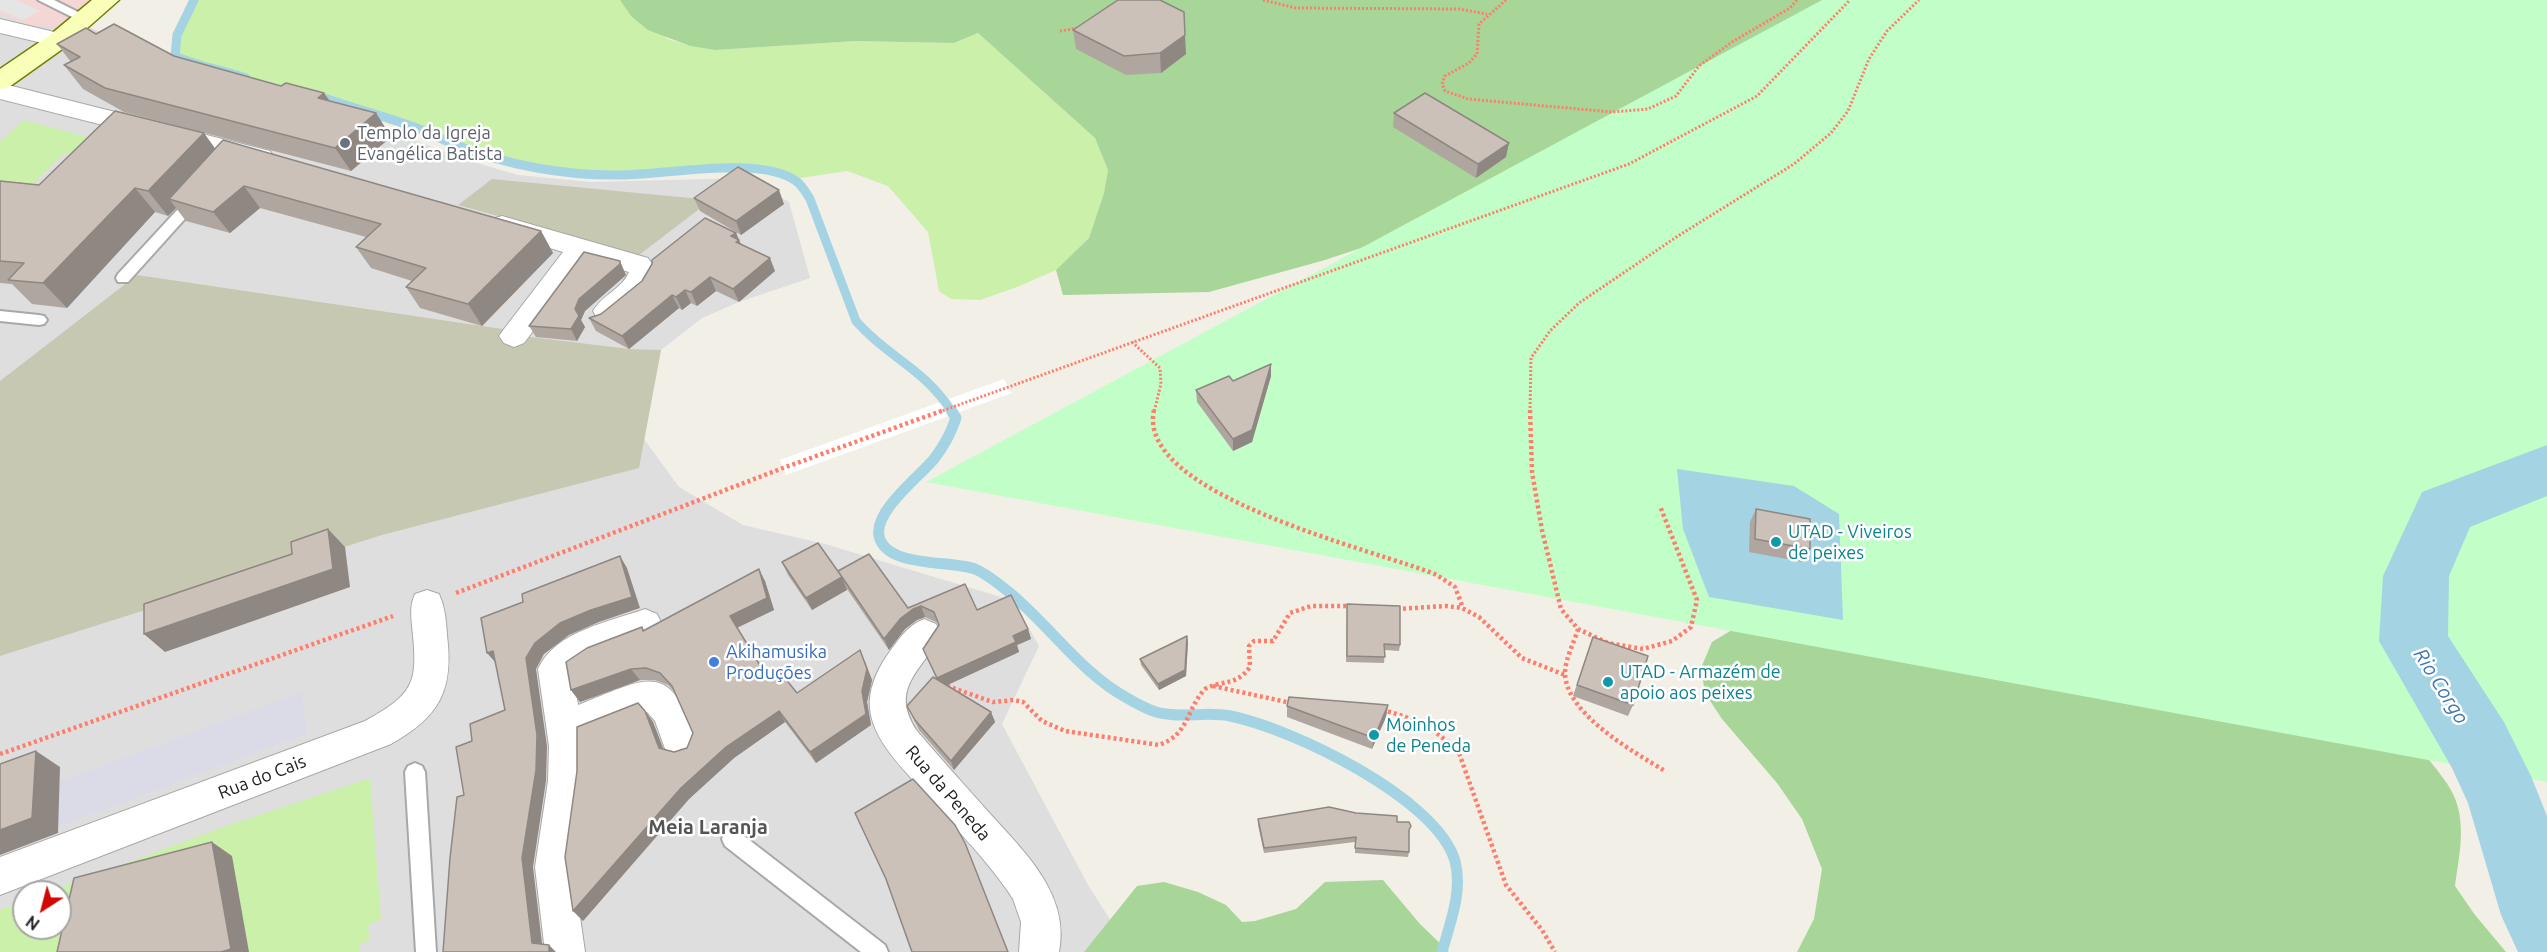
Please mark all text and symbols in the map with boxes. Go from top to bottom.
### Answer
place label: Templo da Igreja Evangélica Batista [357,122,502,164]
marker: Templo da Igreja Evangélica Batista [338,136,352,150]
place label: UTAD - Viveiros de peixes [1788,521,1912,564]
marker: UTAD - Viveiros de peixes [1769,535,1783,549]
place label: Akihamusika Produções [726,641,827,684]
water label: Rio Corgo [2408,644,2474,728]
marker: Akihamusika Produções [707,655,721,669]
place label: UTAD - Armazém de apoio aos peixes [1620,661,1781,704]
marker: UTAD - Armazém de apoio aos peixes [1601,675,1615,689]
place label: Moinhos de Peneda [1386,714,1471,756]
marker: Moinhos de Peneda [1367,728,1381,742]
street label: Rua da Peneda [901,741,995,845]
street label: Rua do Cais [215,750,309,804]
district label: Meia Laranja [648,815,768,839]
north arrow [12,880,72,940]
text: N [22,912,43,934]

